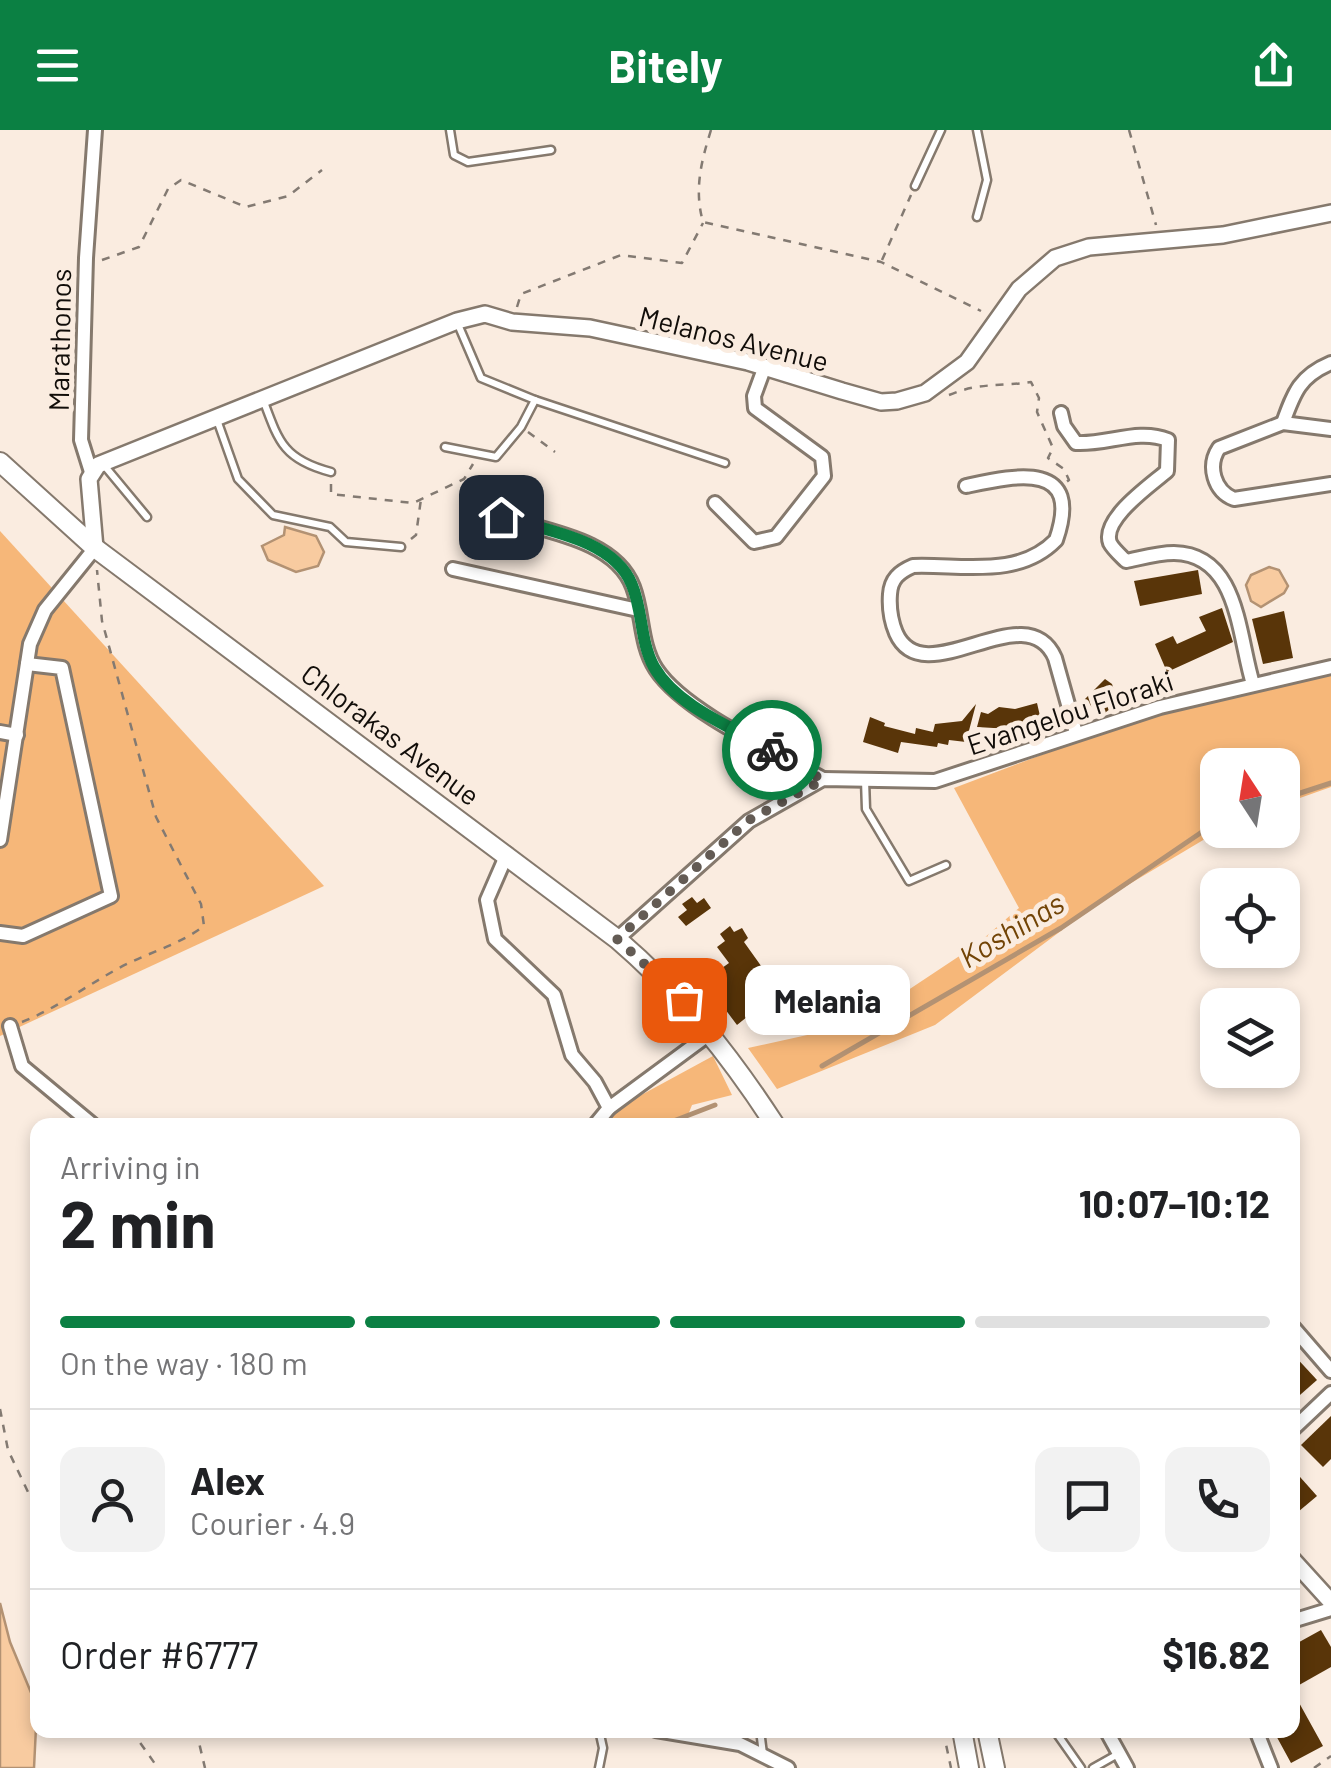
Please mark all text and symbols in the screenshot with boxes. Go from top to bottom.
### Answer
icon: menu [30,38,85,93]
text: Bitely [608,38,723,92]
icon: share [1246,38,1301,93]
street label: Marathonos [41,268,77,412]
street label: Melanos Avenue [636,298,832,378]
pin [459,475,544,560]
icon: home [474,490,529,545]
street label: Chlorakas Avenue [295,656,487,812]
street label: Evangelou Floraki [963,663,1177,761]
courier [722,700,822,800]
icon: bike [745,723,800,778]
north arrow [1200,748,1300,848]
map controls [1200,748,1300,1088]
button: locate [1200,868,1300,968]
water label: Koshinas [952,884,1070,974]
pin [642,958,727,1043]
callout: Melania [744,965,909,1035]
icon: bag [657,973,712,1028]
text: Melania [774,981,881,1019]
button: layers [1200,988,1300,1088]
text: Arriving in [60,1147,200,1185]
text: 10:07–10:12 [1079,1180,1270,1226]
text: 2 min [60,1183,216,1261]
text: On the way · 180 m [60,1343,308,1381]
button: person [60,1447,165,1552]
button: chat [1035,1447,1140,1552]
button: phone [1165,1447,1270,1552]
text: Alex [190,1457,265,1503]
text: Courier · 4.9 [190,1503,355,1541]
text: Order #6777 [60,1631,258,1677]
text: $16.82 [1162,1631,1270,1677]

